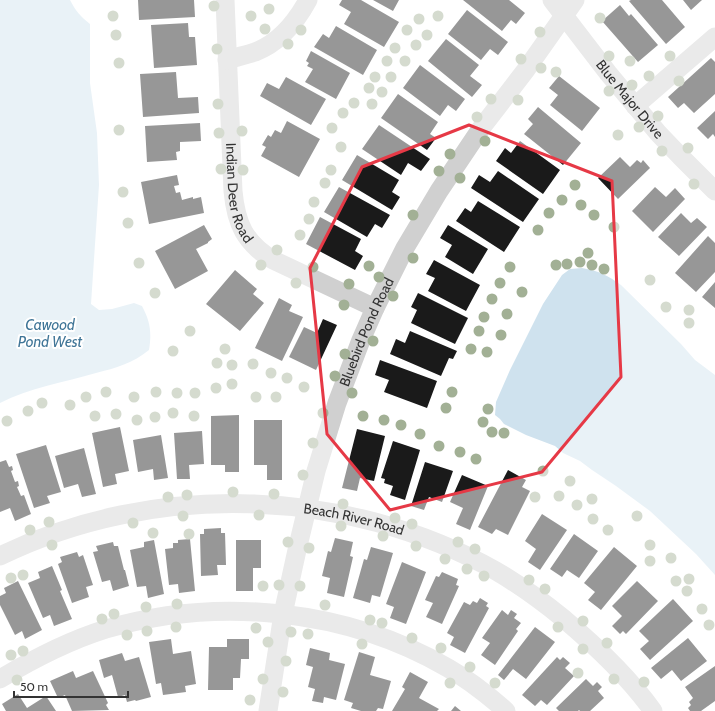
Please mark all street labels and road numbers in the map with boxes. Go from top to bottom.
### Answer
street label: Blue Major Drive [592,56,668,142]
street label: Indian Deer Road [222,142,257,247]
street label: Bluebird Pond Road [335,275,398,389]
street label: Beach River Road [302,499,406,539]

